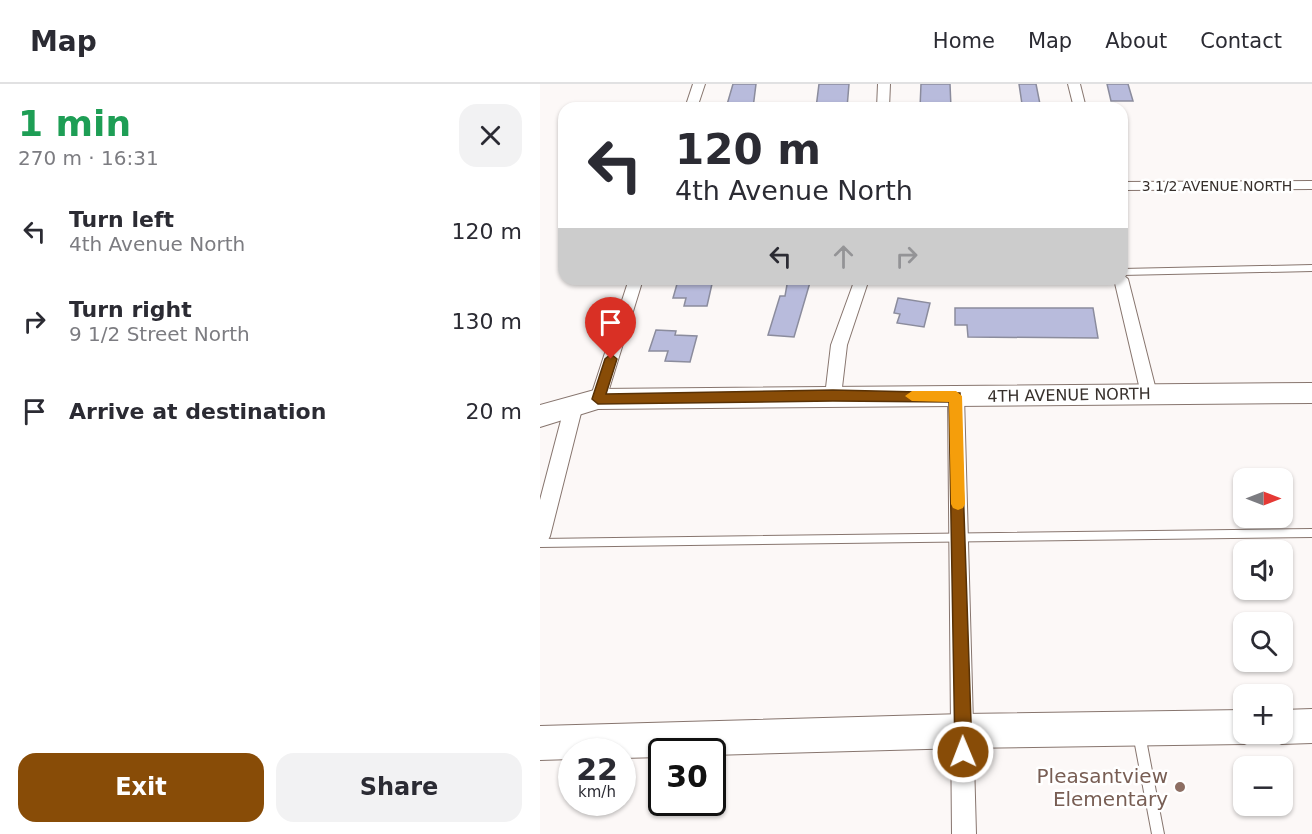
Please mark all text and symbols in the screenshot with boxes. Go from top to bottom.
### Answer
text: Map [30,25,97,58]
text: Home [933,29,995,53]
text: Map [1028,29,1072,53]
text: About [1105,29,1167,53]
text: Contact [1200,29,1282,53]
text: 1 min [18,103,131,144]
button: close [459,104,522,167]
text: 120 m [675,125,821,174]
icon: left [576,126,654,204]
text: 270 m · 16:31 [18,146,159,170]
text: 4th Avenue North [675,175,913,206]
street label: 3 1/2 AVENUE NORTH [1142,178,1292,194]
text: Turn left [69,207,174,232]
icon: left [18,215,51,248]
text: 120 m [452,219,522,244]
text: 4th Avenue North [69,232,245,256]
icon: left [764,240,797,273]
icon: ahead [827,240,860,273]
icon: right [890,240,923,273]
text: Turn right [69,297,192,322]
pin [585,297,636,359]
icon: right [18,305,51,338]
icon: arrive [594,306,627,339]
text: 130 m [452,309,522,334]
text: 9 1/2 Street North [69,322,250,346]
street label: 4TH AVENUE NORTH [987,384,1151,406]
icon: arrive [18,395,51,428]
text: Arrive at destination [69,399,326,424]
text: 20 m [466,399,522,424]
north arrow [1233,468,1293,528]
map controls [1233,468,1293,816]
button: sound [1233,540,1293,600]
button: search [1233,612,1293,672]
button: + [1233,684,1293,744]
position arrow [931,720,995,784]
speed limit sign: 30 [648,738,726,816]
text: 22 [576,752,618,787]
button: Exit [18,753,264,822]
button: Share [276,753,522,822]
button: − [1233,756,1293,816]
place label: Pleasantview Elementary [1037,764,1168,811]
marker: Pleasantview Elementary [1173,780,1187,794]
text: km/h [578,783,616,801]

